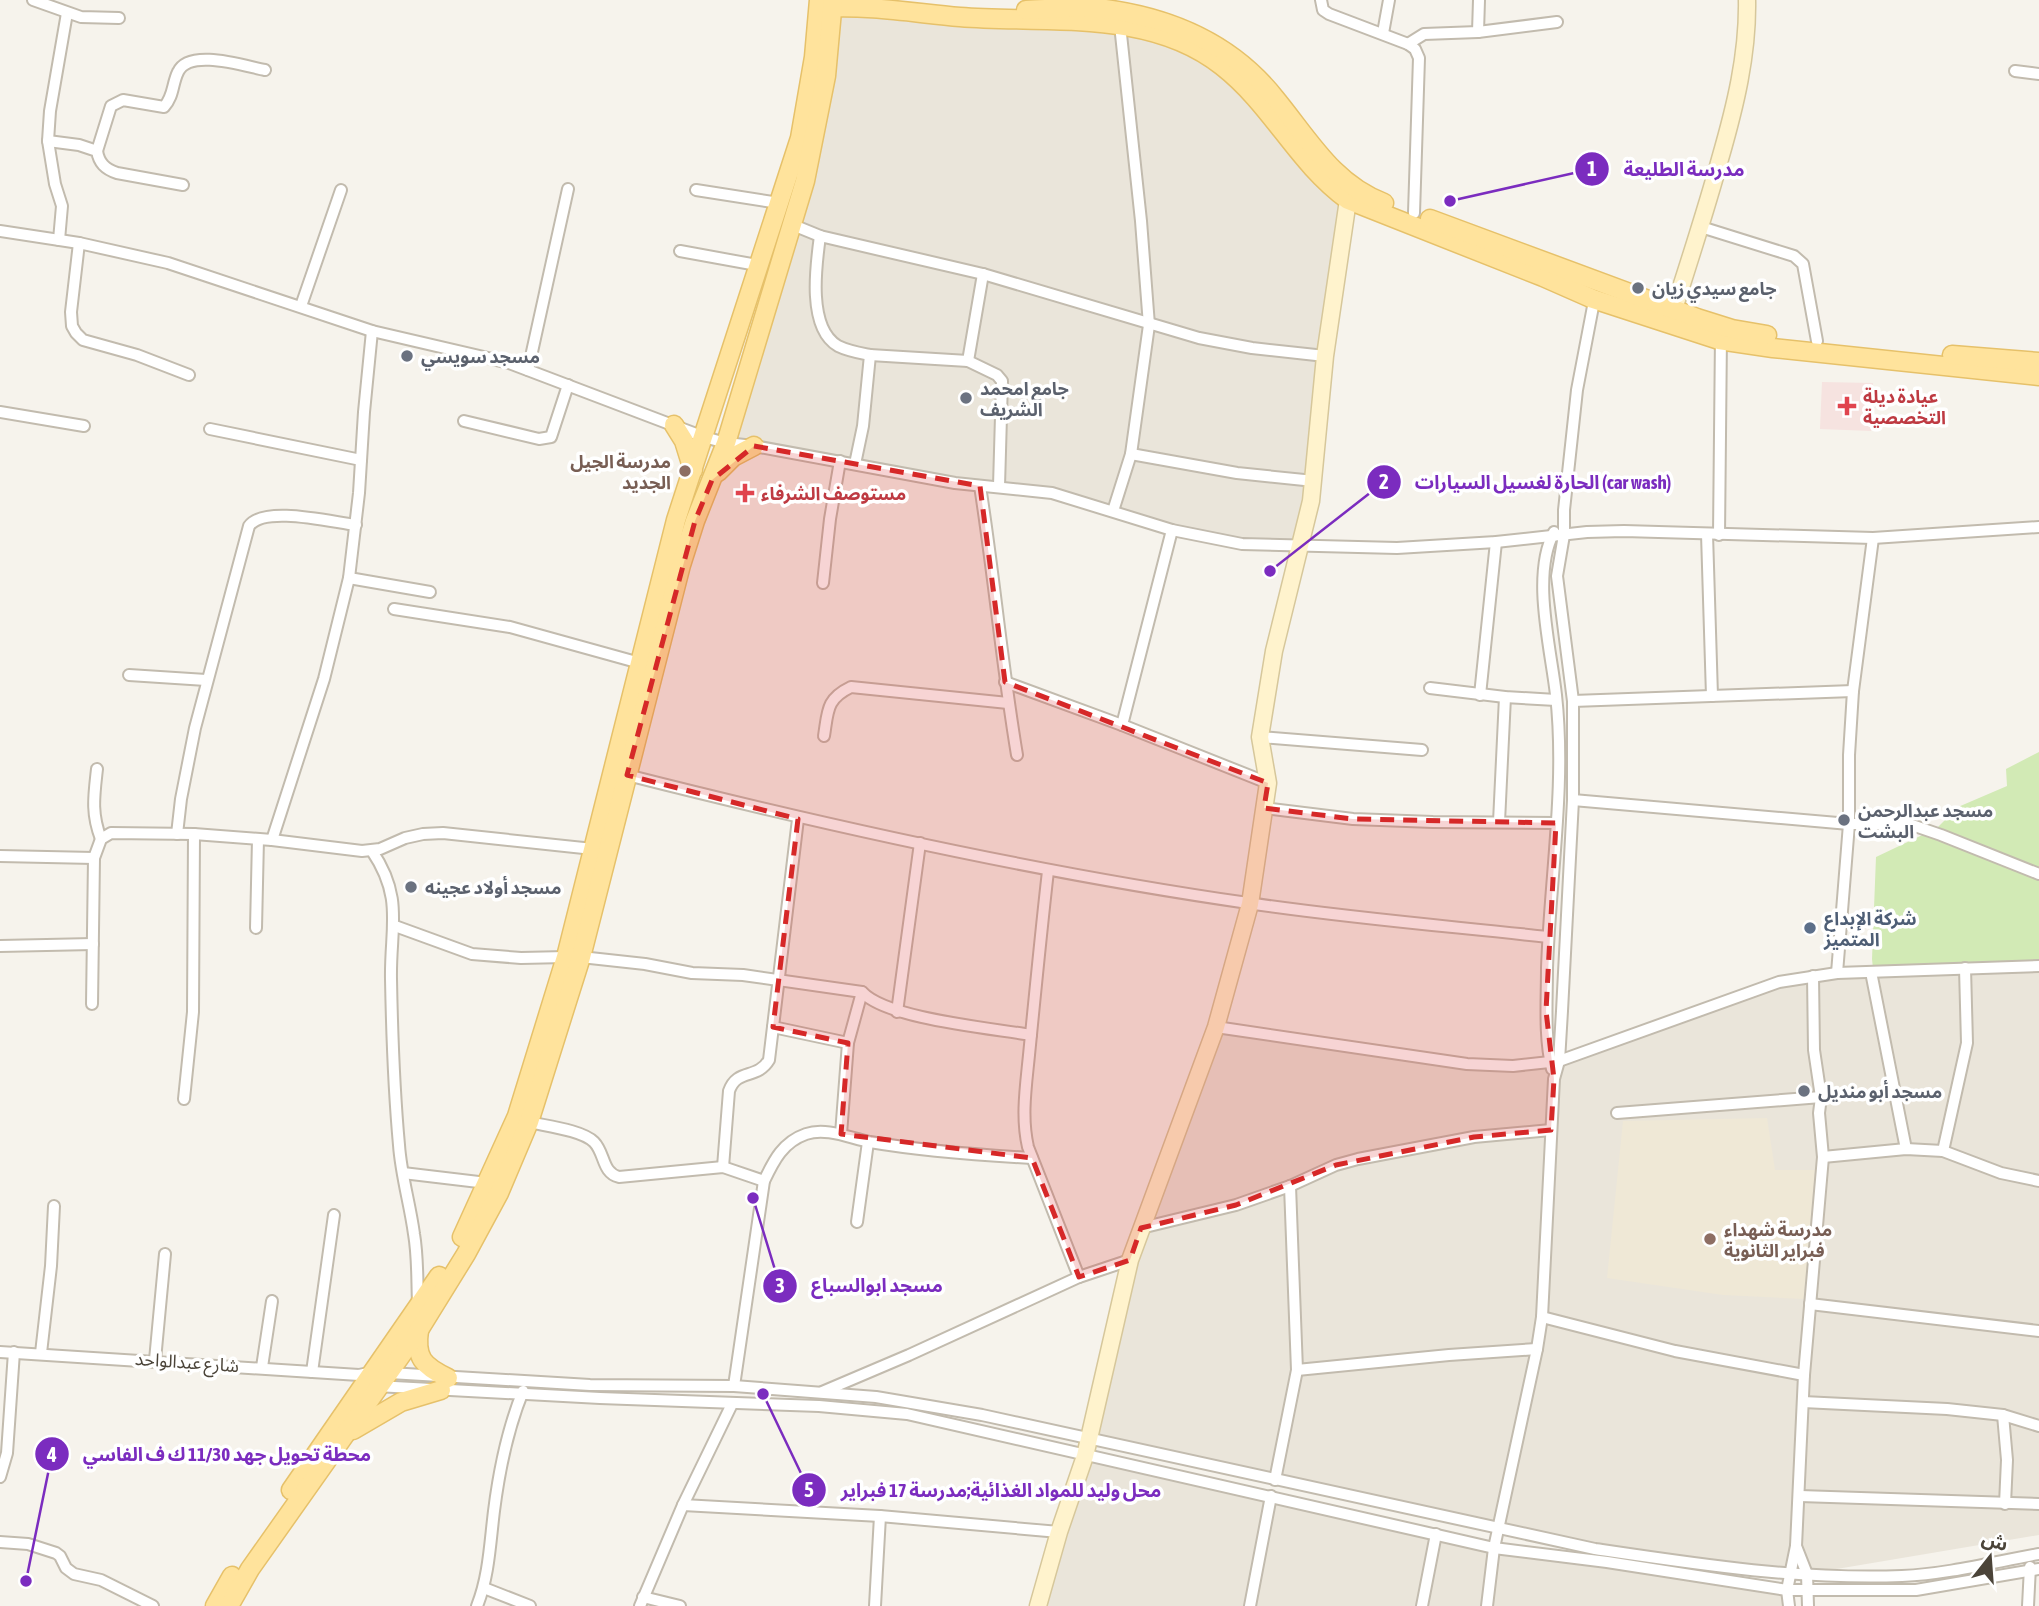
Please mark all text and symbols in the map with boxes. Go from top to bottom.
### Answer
callout: مدرسة الطليعة [1575,149,1759,189]
text: 1 [1587,156,1597,180]
text: مدرسة الطليعة [1624,158,1745,181]
place label: جامع سيدي زيان [1652,278,1777,303]
marker: جامع سيدي زيان [1630,280,1646,296]
place label: مسجد سويسي [421,346,540,371]
marker: مسجد سويسي [399,348,415,364]
place label: جامع امحمد الشريف [980,378,1069,421]
place label: عيادة ديلة التخصصية [1863,386,1946,428]
marker: جامع امحمد الشريف [958,390,974,406]
marker: عيادة ديلة التخصصية [1837,396,1857,416]
place label: مدرسة الجيل الجديد [570,451,671,493]
callout: الحارة لغسيل السيارات (car wash) [1366,462,1685,502]
marker: مدرسة الجيل الجديد [677,463,693,479]
text: 2 [1379,469,1389,493]
text: الحارة لغسيل السيارات (car wash) [1415,471,1671,494]
marker: مستوصف الشرفاء [735,483,755,503]
place label: مستوصف الشرفاء [761,483,906,505]
place label: مسجد عبدالرحمن البشت [1858,800,1993,842]
marker: مسجد عبدالرحمن البشت [1836,812,1852,828]
place label: مسجد أولاد عجينه [425,875,561,898]
marker: مسجد أولاد عجينه [403,879,419,895]
place label: شركة الإبداع المتميز [1823,908,1917,951]
marker: شركة الإبداع المتميز [1802,920,1818,936]
place label: مسجد أبو منديل [1818,1079,1942,1102]
marker: مسجد أبو منديل [1796,1083,1812,1099]
place label: مدرسة شهداء فبراير الثانوية [1724,1219,1832,1262]
marker: مدرسة شهداء فبراير الثانوية [1702,1231,1718,1247]
callout: مسجد ابوالسباع [762,1266,957,1306]
text: 3 [775,1273,785,1297]
text: مسجد ابوالسباع [811,1274,943,1299]
street label: شارع عبدالواحد [134,1348,240,1380]
callout: محطة تحويل جهد 11/30 ك ف الفاسي [34,1434,386,1474]
text: 4 [46,1442,57,1466]
text: محطة تحويل جهد 11/30 ك ف الفاسي [83,1443,371,1469]
callout: محل وليد للمواد الغذائية;مدرسة 17 فبراير [792,1470,1175,1510]
text: 5 [804,1477,814,1501]
text: محل وليد للمواد الغذائية;مدرسة 17 فبراير [840,1479,1161,1502]
north arrow [1955,1522,2025,1592]
text: ش [1979,1526,2011,1555]

